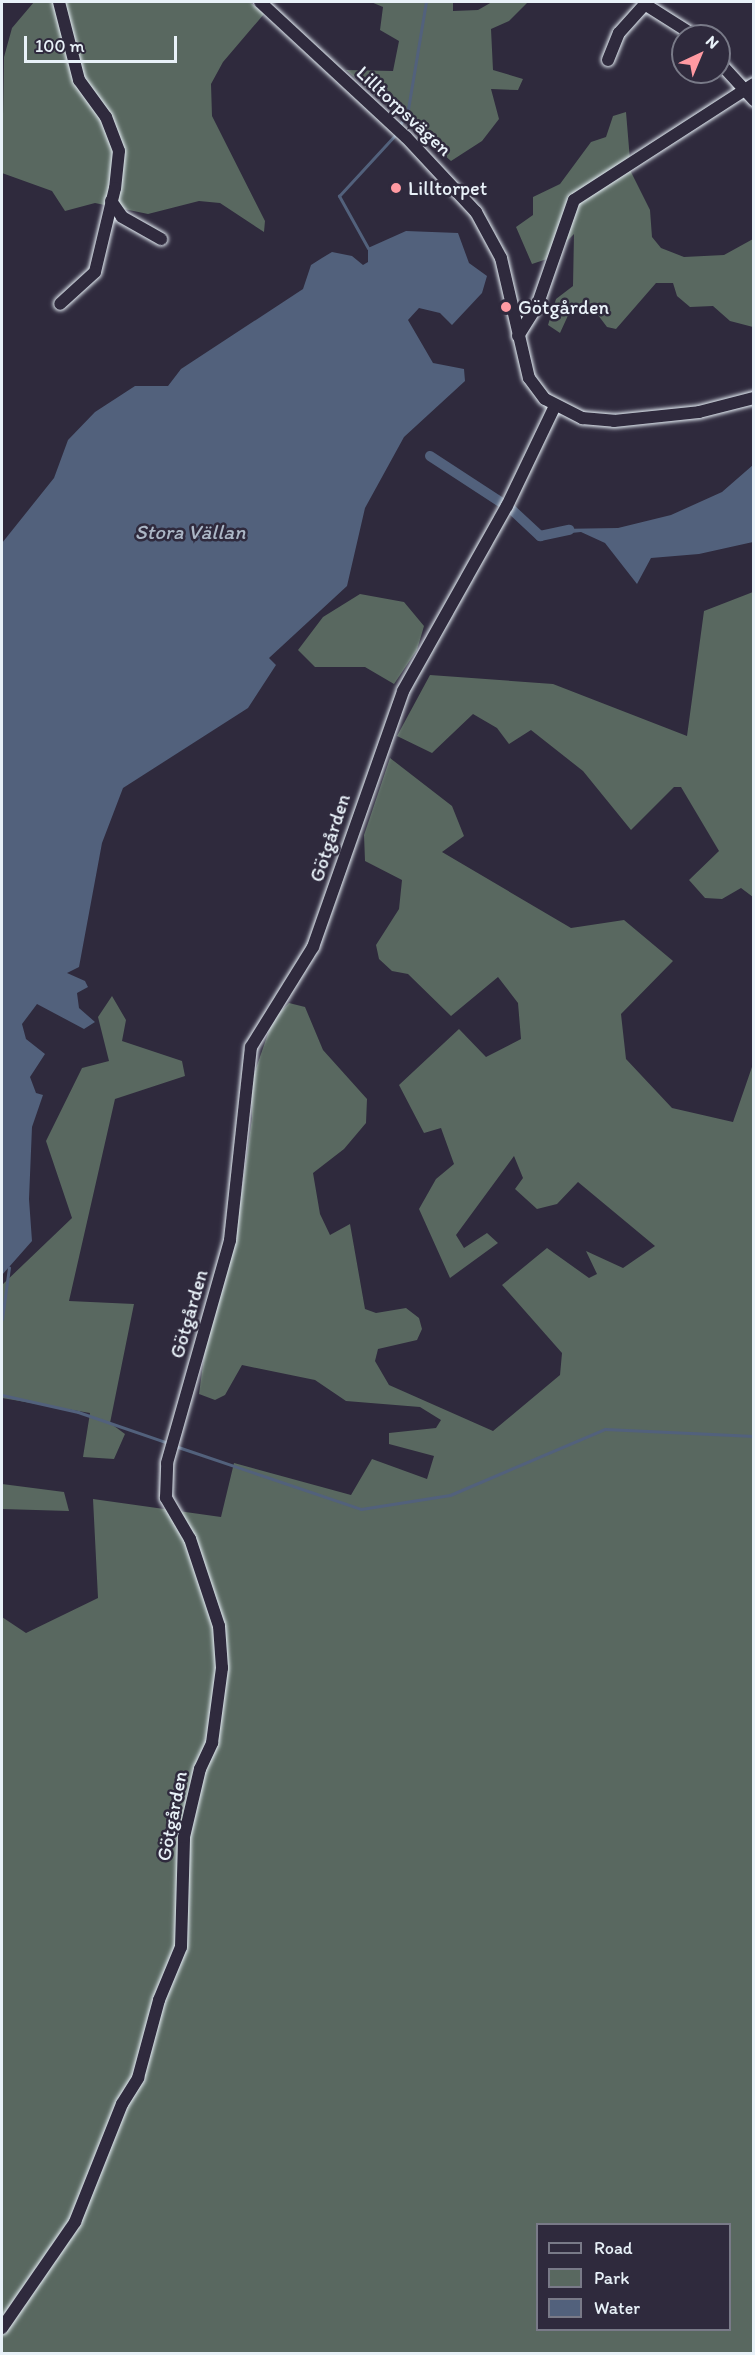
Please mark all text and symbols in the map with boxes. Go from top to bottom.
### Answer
scale bar [27,24,180,62]
north arrow [671,24,731,84]
text: N [702,32,723,53]
text: 100 m [35,35,85,57]
street label: Lilltorpsvägen [351,61,457,161]
place label: Lilltorpet [408,176,487,200]
marker: Lilltorpet [389,181,403,195]
place label: Götgården [518,295,609,319]
marker: Götgården [499,300,513,314]
water label: Stora Vällan [135,519,245,545]
street label: Götgården [305,791,355,885]
street label: Götgården [165,1267,213,1361]
street label: Götgården [152,1769,192,1863]
legend [536,2223,731,2331]
text: Road [594,2237,633,2259]
text: Park [594,2267,629,2289]
text: Water [594,2297,640,2319]

